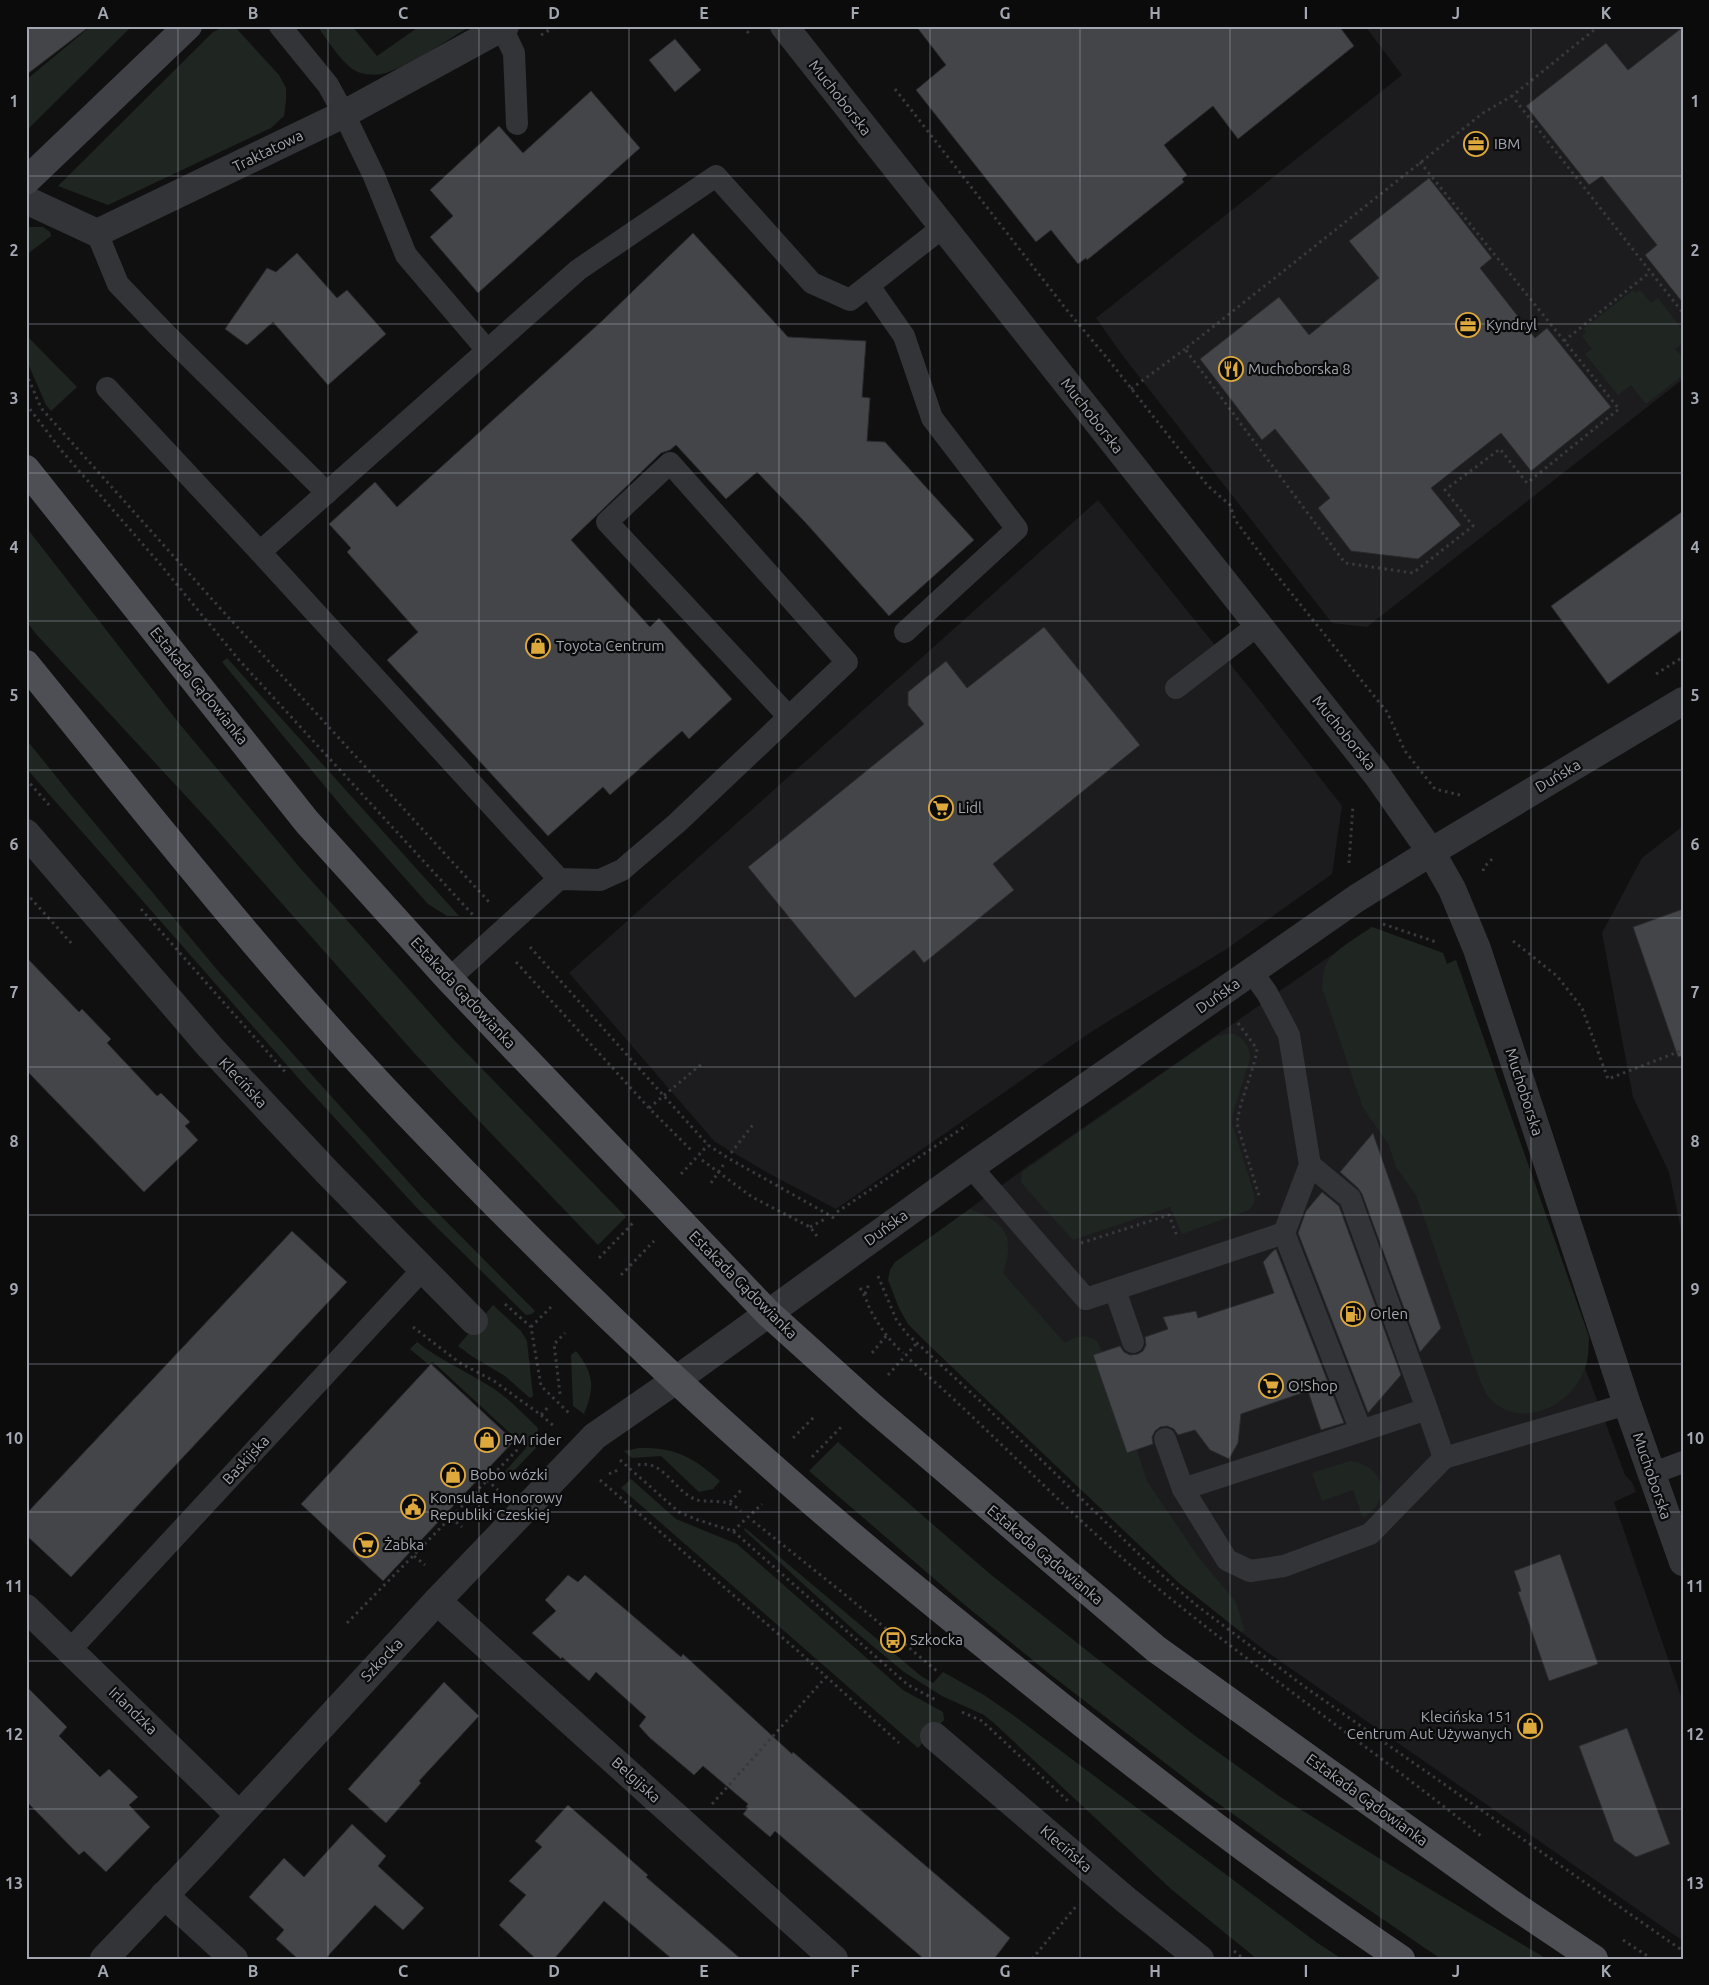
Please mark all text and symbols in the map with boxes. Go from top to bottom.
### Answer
text: A [97,4,109,22]
text: B [248,4,258,22]
text: C [398,4,408,22]
text: D [548,4,560,22]
text: E [699,4,709,22]
text: F [851,4,860,22]
text: G [999,4,1011,22]
text: H [1149,4,1161,22]
text: I [1304,4,1308,22]
text: J [1452,4,1460,22]
text: K [1601,4,1612,22]
street label: Muchoborska [806,57,875,139]
text: 1 [9,92,19,110]
text: 1 [1690,92,1700,110]
street label: Traktatowa [230,126,306,175]
office icon: IBM [1463,131,1489,157]
place label: IBM [1494,135,1520,152]
text: 2 [9,241,19,259]
text: 2 [1690,241,1700,259]
office icon: Kyndryl [1455,312,1481,338]
place label: Kyndryl [1486,316,1537,333]
restaurant icon: Muchoborska 8 [1218,356,1244,382]
place label: Muchoborska 8 [1248,360,1351,377]
street label: Muchoborska [1058,375,1127,457]
text: 3 [9,389,19,407]
text: 3 [1690,389,1700,407]
text: 4 [9,538,19,556]
text: 4 [1690,538,1700,556]
street label: Estakada Gądowianka [147,624,252,748]
shop icon: Toyota Centrum [525,633,551,659]
place label: Toyota Centrum [556,637,664,654]
text: 5 [9,686,19,704]
text: 5 [1690,686,1700,704]
street label: Muchoborska [1309,692,1380,773]
street label: Duńska [1532,756,1583,796]
supermarket icon: Lidl [928,795,954,821]
place label: Lidl [958,799,982,816]
text: 6 [9,835,19,853]
text: 6 [1690,835,1700,853]
street label: Estakada Gądowianka [407,934,519,1052]
street label: Duńska [1193,974,1243,1017]
text: 7 [9,983,19,1001]
text: 7 [1690,983,1700,1001]
street label: Muchoborska [1502,1046,1547,1138]
street label: Klecińska [216,1054,271,1111]
text: 8 [9,1132,19,1150]
text: 8 [1690,1132,1700,1150]
street label: Duńska [861,1206,911,1249]
street label: Estakada Gądowianka [686,1227,801,1342]
text: 9 [9,1280,19,1298]
text: 9 [1690,1280,1700,1298]
fuel station icon: Orlen [1340,1301,1366,1327]
place label: Orlen [1370,1305,1408,1322]
supermarket icon: O!Shop [1258,1373,1284,1399]
place label: O!Shop [1288,1377,1338,1394]
shop icon: PM rider [474,1427,500,1453]
text: 10 [5,1429,23,1447]
text: 10 [1686,1429,1704,1447]
street label: Muchoborska [1630,1430,1675,1522]
place label: PM rider [504,1431,562,1448]
street label: Baskijska [219,1432,272,1488]
shop icon: Bobo wózki [440,1462,466,1488]
place label: Bobo wózki [470,1466,548,1483]
place label: Konsulat Honorowy Republiki Czeskiej [430,1489,563,1523]
public building icon: Konsulat Honorowy Republiki Czeskiej [400,1494,426,1520]
street label: Estakada Gądowianka [984,1501,1107,1608]
supermarket icon: Żabka [353,1532,379,1558]
place label: Żabka [384,1536,424,1553]
text: 11 [5,1577,23,1595]
text: 11 [1686,1577,1704,1595]
bus stop icon: Szkocka [880,1627,906,1653]
place label: Szkocka [910,1631,963,1648]
street label: Szkocka [357,1634,406,1685]
street label: Irlandzka [106,1683,161,1738]
place label: Klecińska 151 Centrum Aut Używanych [1347,1708,1512,1742]
shop icon: Klecińska 151 Centrum Aut Używanych [1517,1713,1543,1739]
text: 12 [5,1725,23,1743]
text: 12 [1686,1725,1704,1743]
street label: Estakada Gądowianka [1303,1750,1431,1849]
street label: Belgijska [609,1753,664,1806]
street label: Klecińska [1037,1822,1095,1875]
text: 13 [5,1874,23,1892]
text: 13 [1686,1874,1704,1892]
text: A [97,1962,109,1980]
text: B [248,1962,258,1980]
text: C [398,1962,408,1980]
text: D [548,1962,560,1980]
text: E [699,1962,709,1980]
text: F [851,1962,860,1980]
text: G [999,1962,1011,1980]
text: H [1149,1962,1161,1980]
text: I [1304,1962,1308,1980]
text: J [1452,1962,1460,1980]
text: K [1601,1962,1612,1980]

